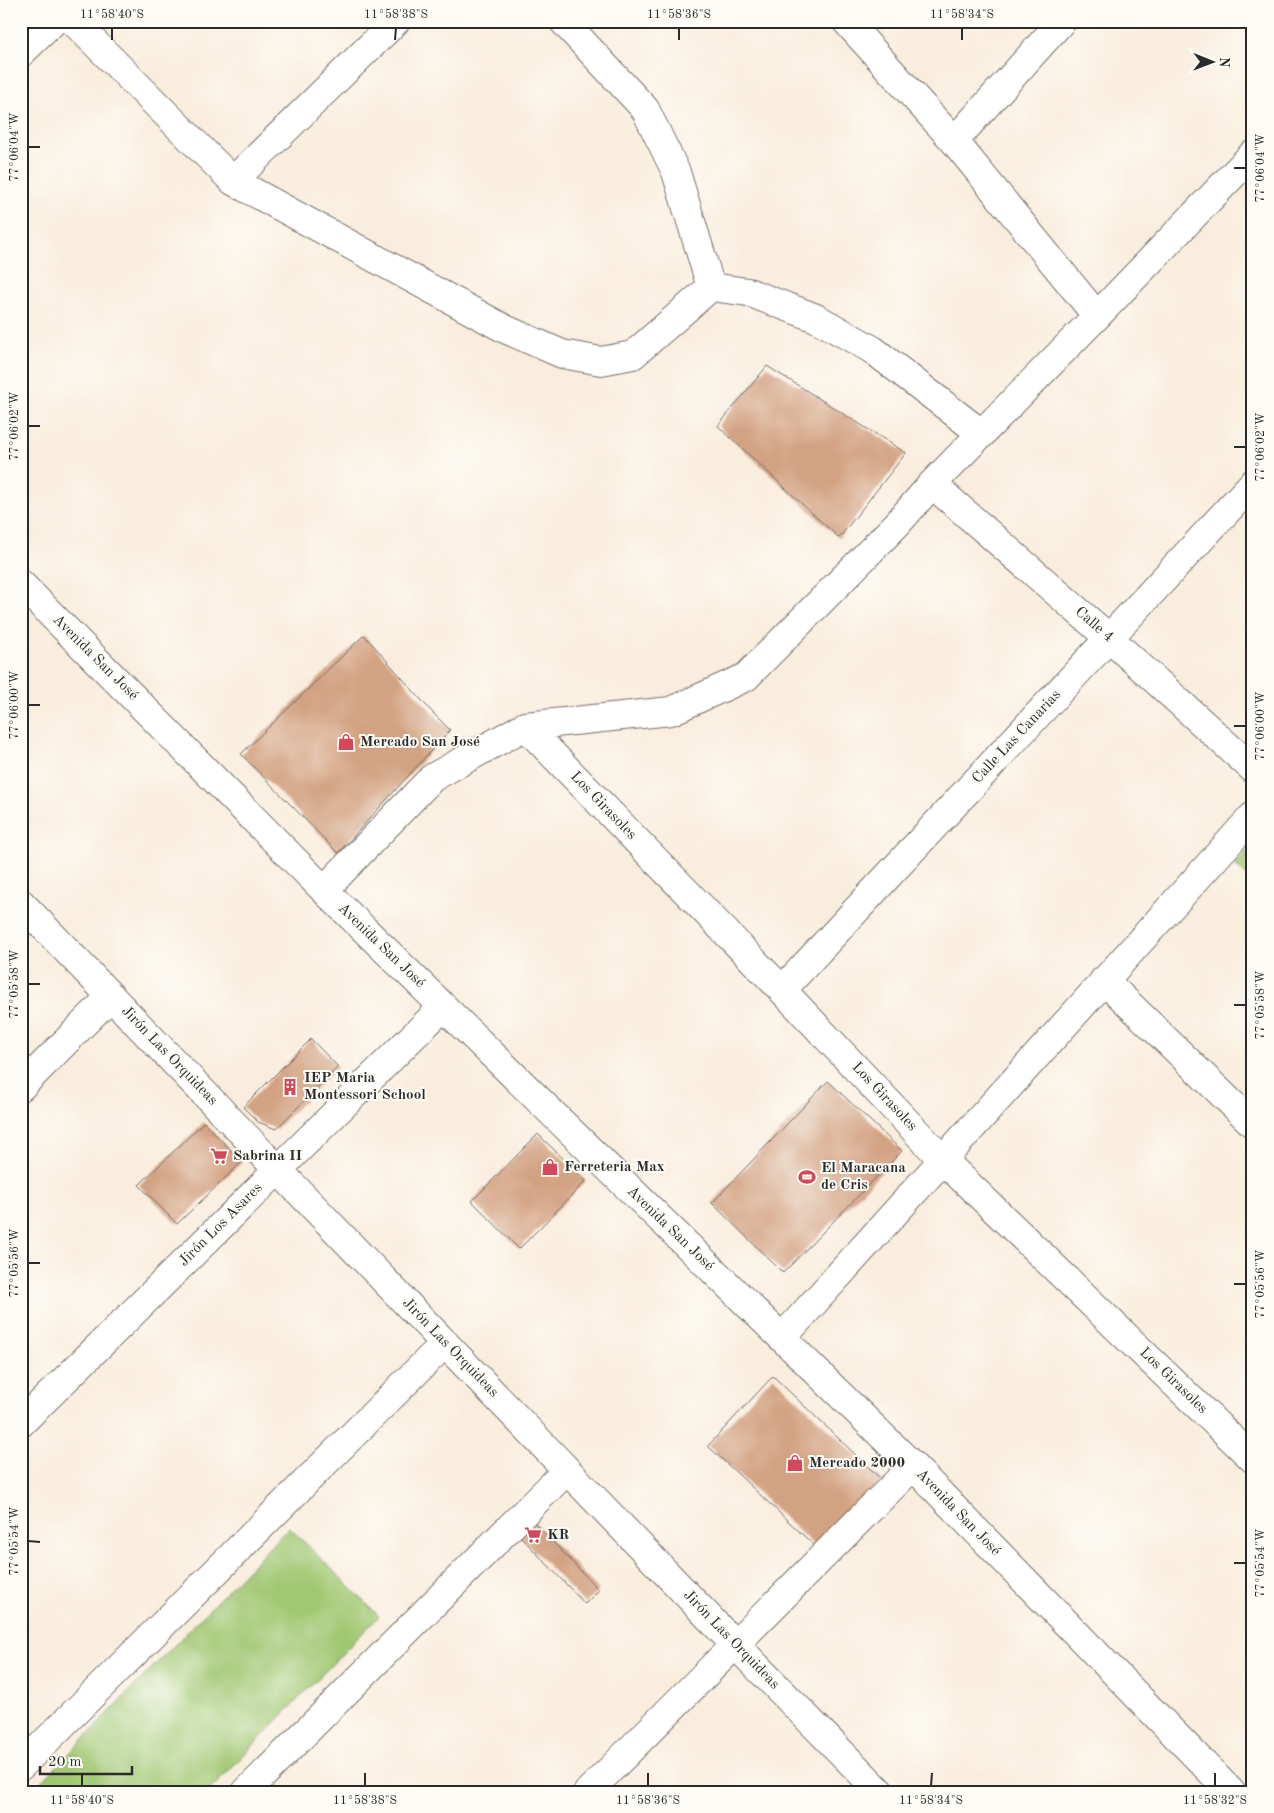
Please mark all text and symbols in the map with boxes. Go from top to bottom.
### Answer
text: 11°58'40"S [80,8,144,21]
text: 11°58'38"S [364,8,428,21]
text: 11°58'36"S [647,8,711,21]
text: 11°58'34"S [930,8,994,21]
north arrow [1186,38,1236,88]
text: N [1217,57,1231,68]
text: 77°06'04"W [9,112,21,182]
text: 77°06'04"W [1255,133,1267,203]
text: 77°06'02"W [9,391,21,461]
text: 77°06'02"W [1255,412,1267,482]
street label: Calle 4 [1072,604,1116,646]
street label: Avenida San José [49,612,141,704]
text: 77°06'00"W [9,670,21,740]
street label: Calle Las Canarias [970,687,1064,787]
text: 77°06'00"W [1255,691,1267,761]
shop icon: Mercado San José [336,732,356,752]
place label: Mercado San José [360,735,480,750]
street label: Los Girasoles [567,769,639,843]
street label: Avenida San José [335,901,427,991]
text: 77°05'58"W [8,949,21,1019]
text: 77°05'58"W [1254,970,1267,1040]
street label: Jirón Las Orquideas [118,1004,220,1108]
street label: Los Girasoles [848,1060,920,1134]
place label: IEP Maria Montessori School [304,1071,426,1103]
building icon: IEP Maria Montessori School [280,1077,300,1097]
supermarket icon: Sabrina II [209,1146,229,1166]
place label: Sabrina II [233,1149,302,1164]
shop icon: Ferreteria Max [540,1157,560,1177]
place label: Ferreteria Max [564,1160,665,1175]
place label: El Maracana de Cris [821,1161,906,1193]
sports icon: El Maracana de Cris [797,1167,817,1187]
street label: Jirón Los Asares [176,1180,266,1270]
street label: Avenida San José [624,1184,716,1274]
text: 77°05'56"W [8,1228,21,1298]
text: 77°05'56"W [1254,1249,1267,1319]
street label: Jirón Las Orquideas [399,1296,501,1400]
street label: Los Girasoles [1136,1345,1210,1417]
shop icon: Mercado 2000 [785,1453,805,1473]
place label: Mercado 2000 [809,1456,905,1471]
street label: Avenida San José [913,1467,1003,1559]
text: 77°05'54"W [8,1506,21,1576]
supermarket icon: KR [523,1525,543,1545]
place label: KR [547,1528,570,1543]
text: 77°05'54"W [1254,1528,1267,1598]
street label: Jirón Las Orquideas [680,1588,782,1692]
scale bar [40,1743,132,1775]
text: 20 m [48,1755,82,1770]
text: 11°58'40"S [50,1794,114,1807]
text: 11°58'38"S [333,1794,397,1807]
text: 11°58'36"S [616,1794,680,1807]
text: 11°58'34"S [899,1794,963,1807]
text: 11°58'32"S [1183,1794,1247,1807]

